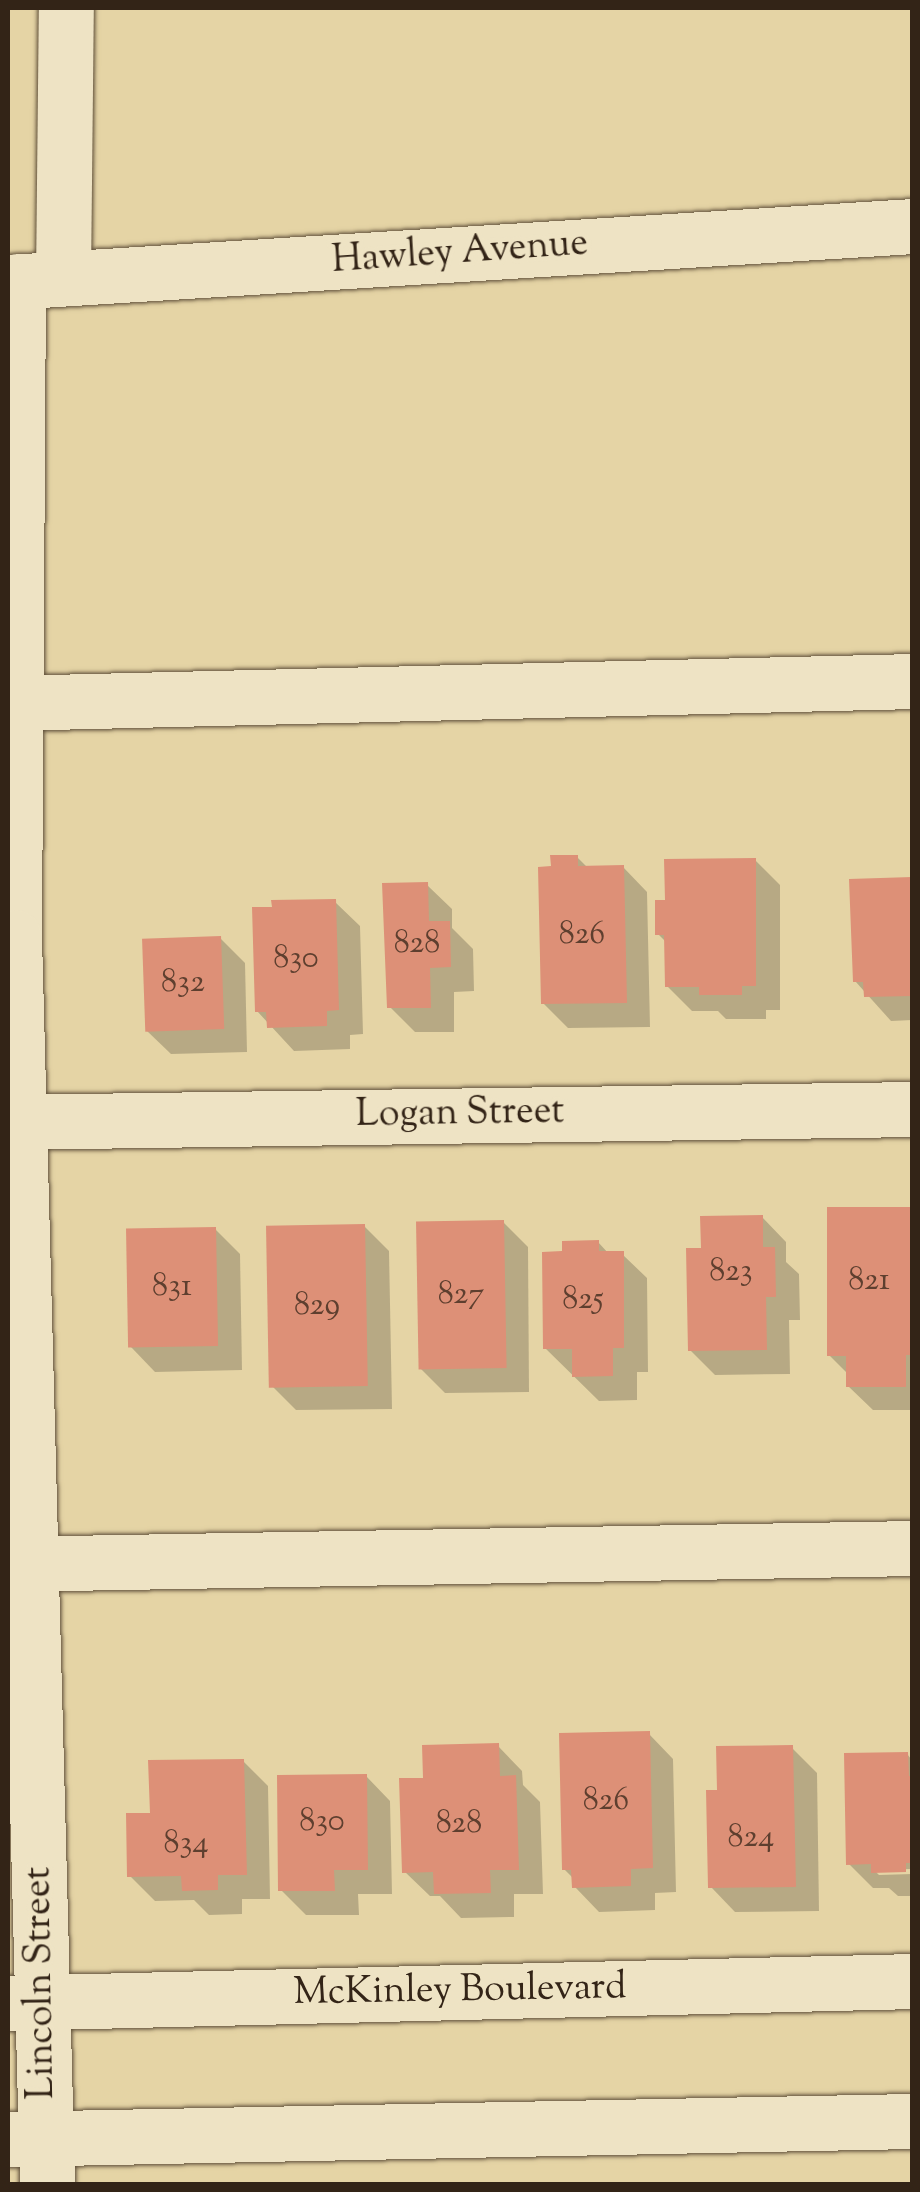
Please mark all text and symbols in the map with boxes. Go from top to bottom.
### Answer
street label: Hawley Avenue [330,222,590,286]
house number: 826 [559,916,605,954]
house number: 828 [394,925,440,963]
house number: 830 [273,940,319,978]
house number: 832 [161,964,205,1002]
street label: Logan Street [355,1090,565,1140]
house number: 823 [709,1253,753,1291]
house number: 821 [848,1262,890,1300]
house number: 831 [152,1268,192,1306]
house number: 827 [438,1276,484,1314]
house number: 825 [562,1281,604,1319]
house number: 829 [294,1287,340,1325]
house number: 826 [583,1782,629,1820]
house number: 830 [299,1803,345,1841]
house number: 828 [436,1805,482,1843]
house number: 824 [728,1819,774,1857]
house number: 834 [163,1825,209,1863]
street label: Lincoln Street [17,1866,67,2100]
street label: McKinley Boulevard [293,1966,627,2018]

